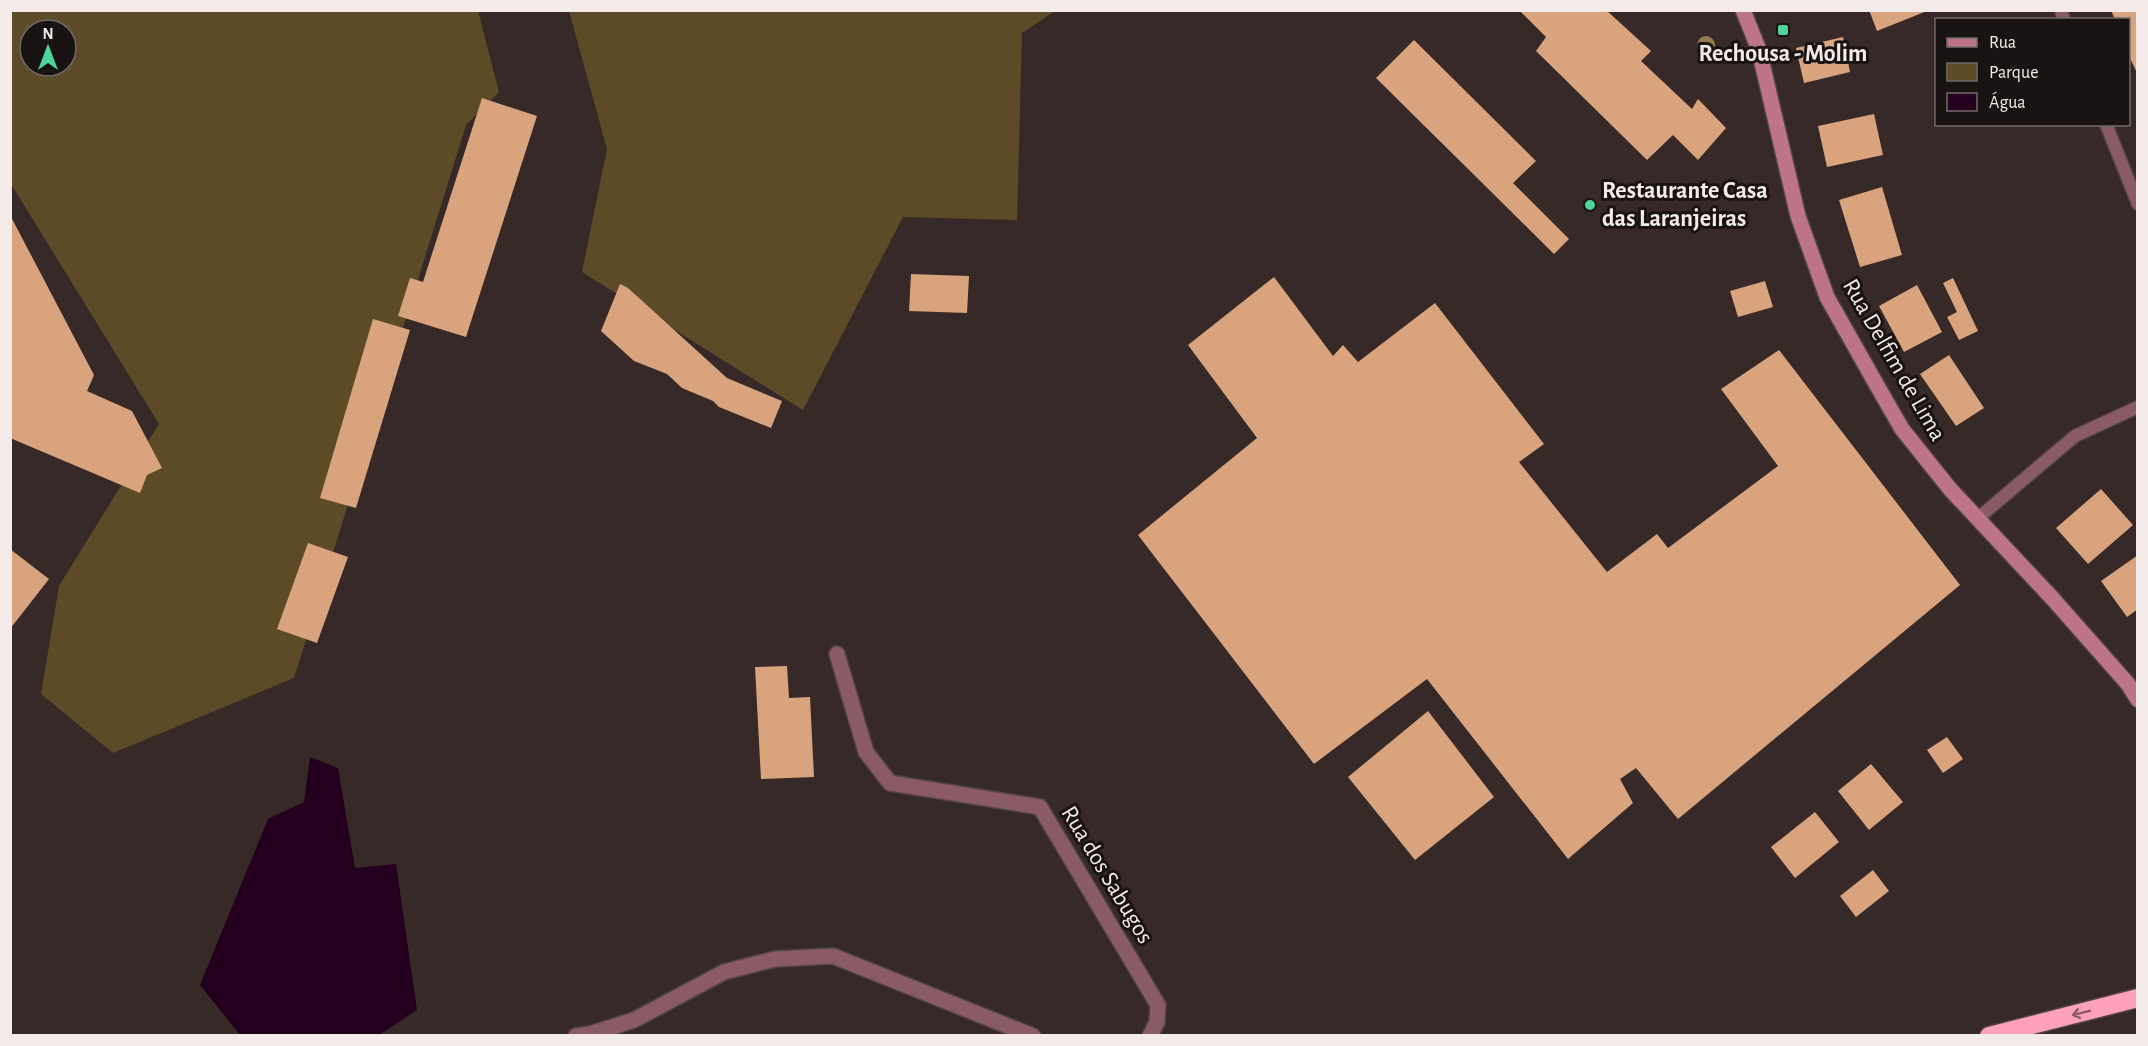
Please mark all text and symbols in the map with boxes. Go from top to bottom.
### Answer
north arrow [18,18,78,78]
legend [1935,18,2130,126]
marker: Rechousa - Molim [1776,23,1790,37]
text: N [42,26,54,42]
text: Rua [1989,34,2016,52]
place label: Rechousa - Molim [1699,42,1867,66]
text: Parque [1989,64,2038,82]
text: Água [1989,91,2026,112]
place label: Restaurante Casa das Laranjeiras [1602,179,1768,231]
marker: Restaurante Casa das Laranjeiras [1583,198,1597,212]
street label: Rua Delfim de Lima [1838,275,1950,445]
street label: Rua dos Sabugos [1057,802,1157,948]
one-way arrow [2072,1007,2091,1019]

